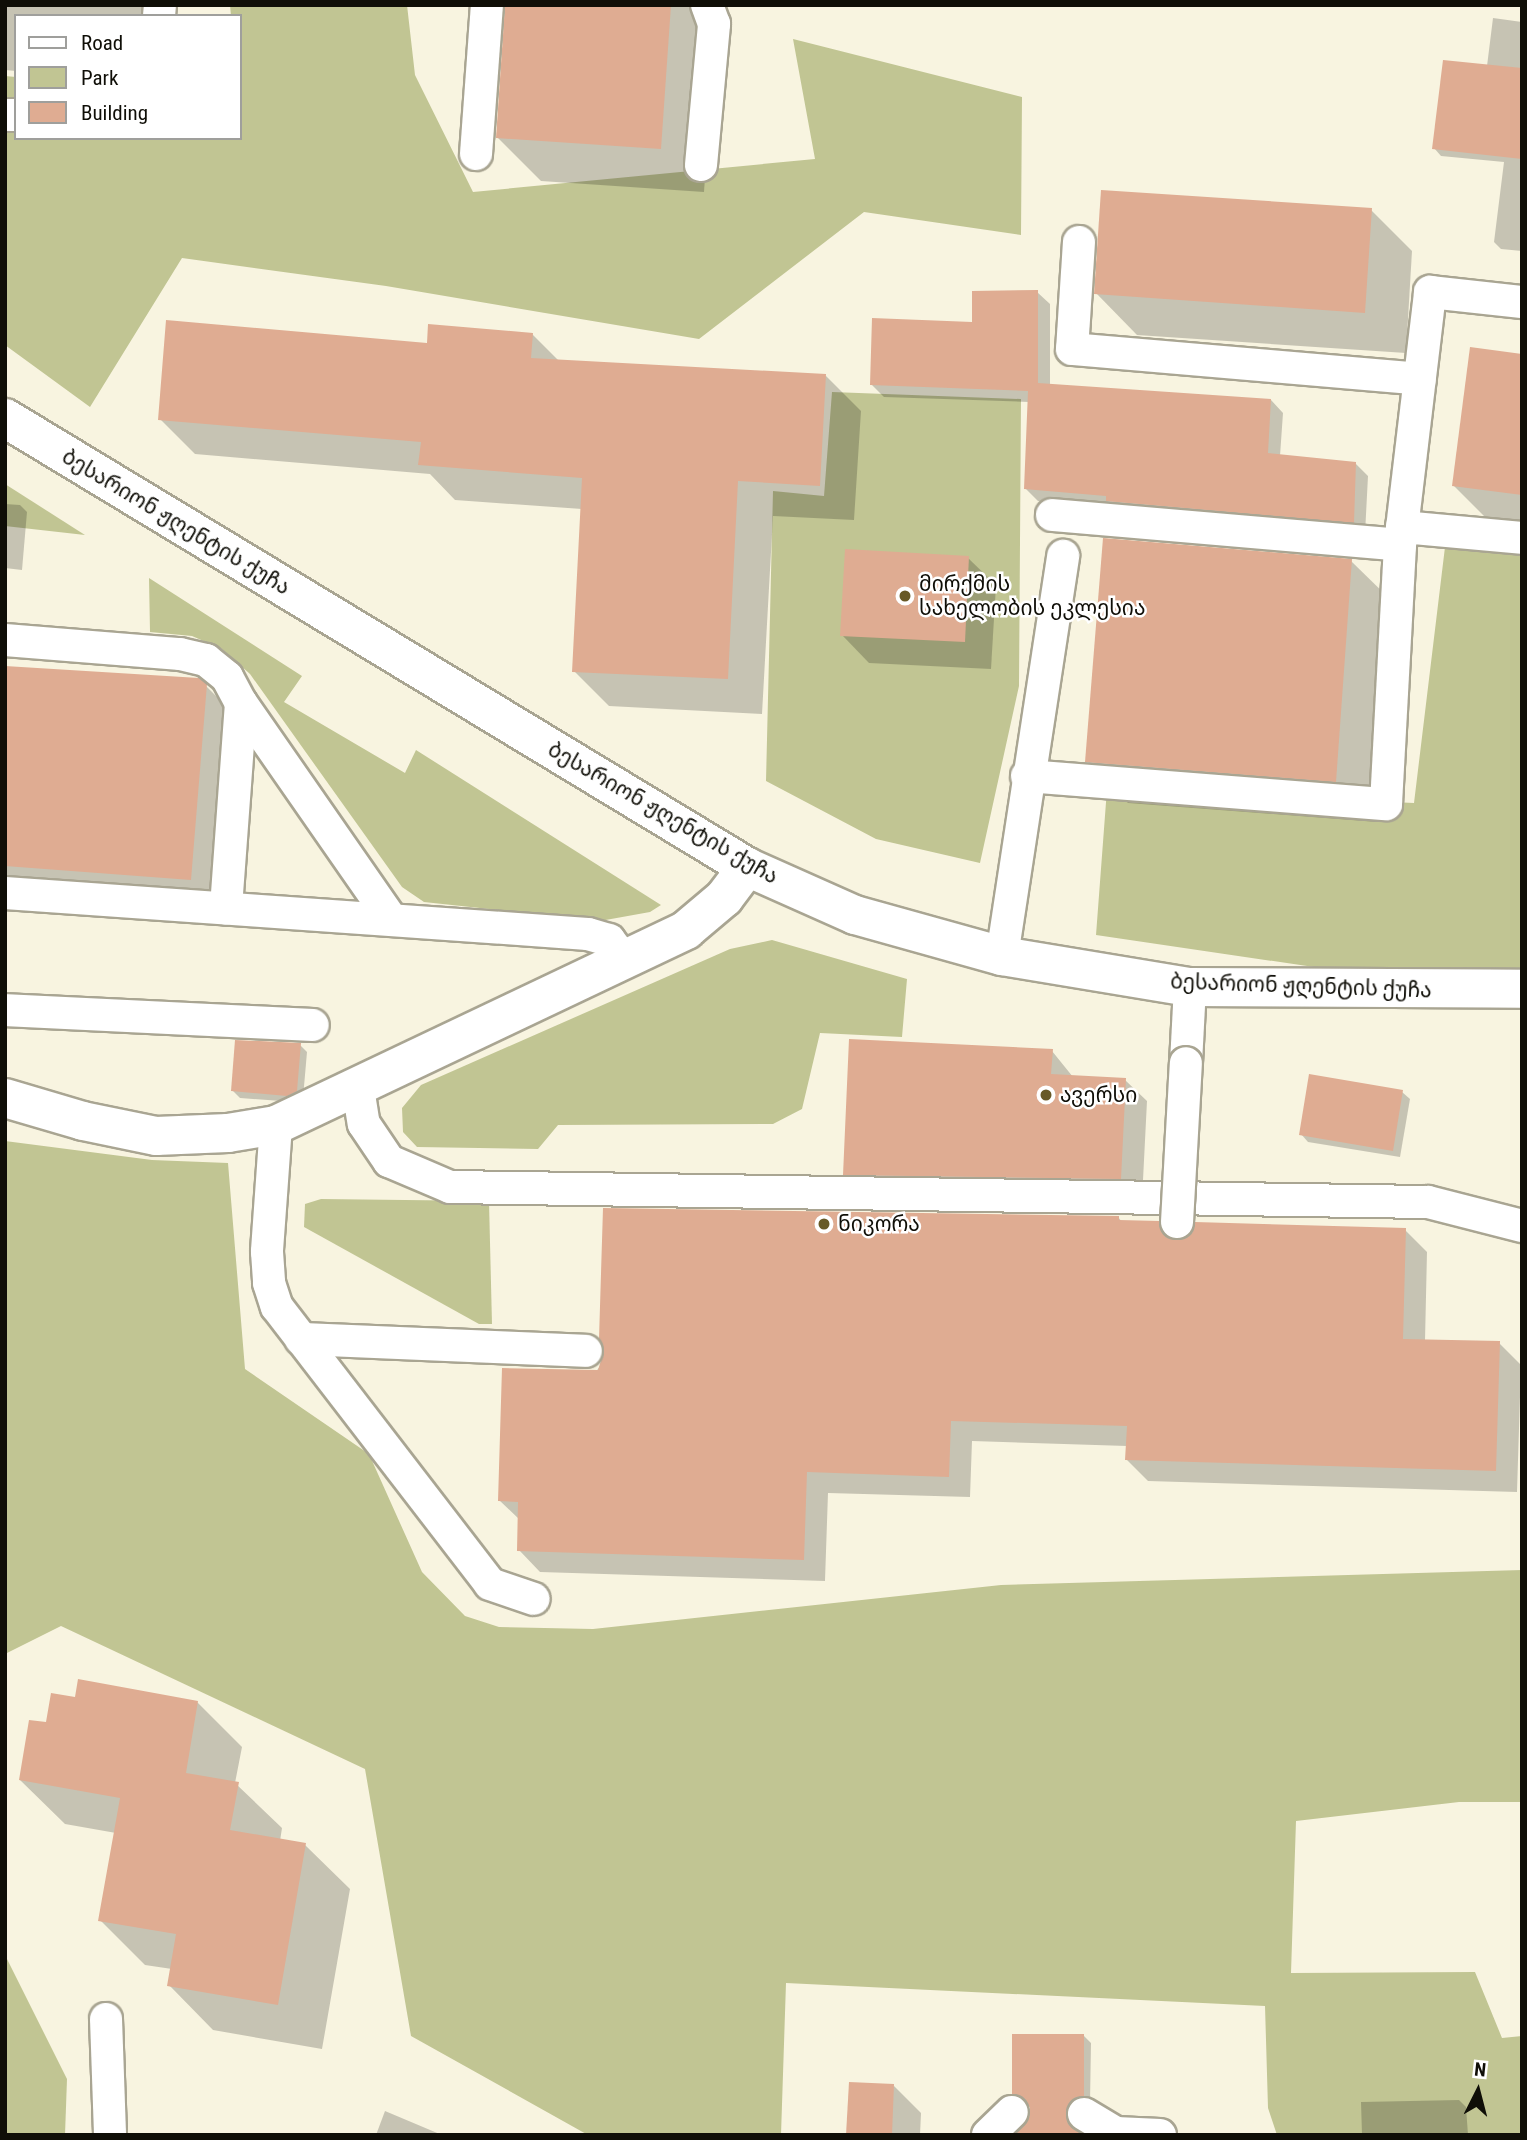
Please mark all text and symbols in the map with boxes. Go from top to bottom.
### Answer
legend [14,14,242,140]
text: Road [81,31,123,55]
text: Park [81,66,118,90]
text: Building [81,101,148,125]
street label: ბესარიონ ჟღენტის ქუჩა [57,444,295,600]
place label: მირქმის სახელობის ეკლესია [919,571,1145,621]
marker: მირქმის სახელობის ეკლესია [897,588,913,604]
street label: ბესარიონ ჟღენტის ქუჩა [543,737,783,889]
street label: ბესარიონ ჟღენტის ქუჩა [1170,969,1432,1003]
place label: ავერსი [1060,1082,1137,1108]
marker: ავერსი [1038,1087,1054,1103]
place label: ნიკორა [838,1211,920,1237]
marker: ნიკორა [816,1216,832,1232]
north arrow [1443,2056,1513,2126]
text: N [1473,2058,1487,2082]

